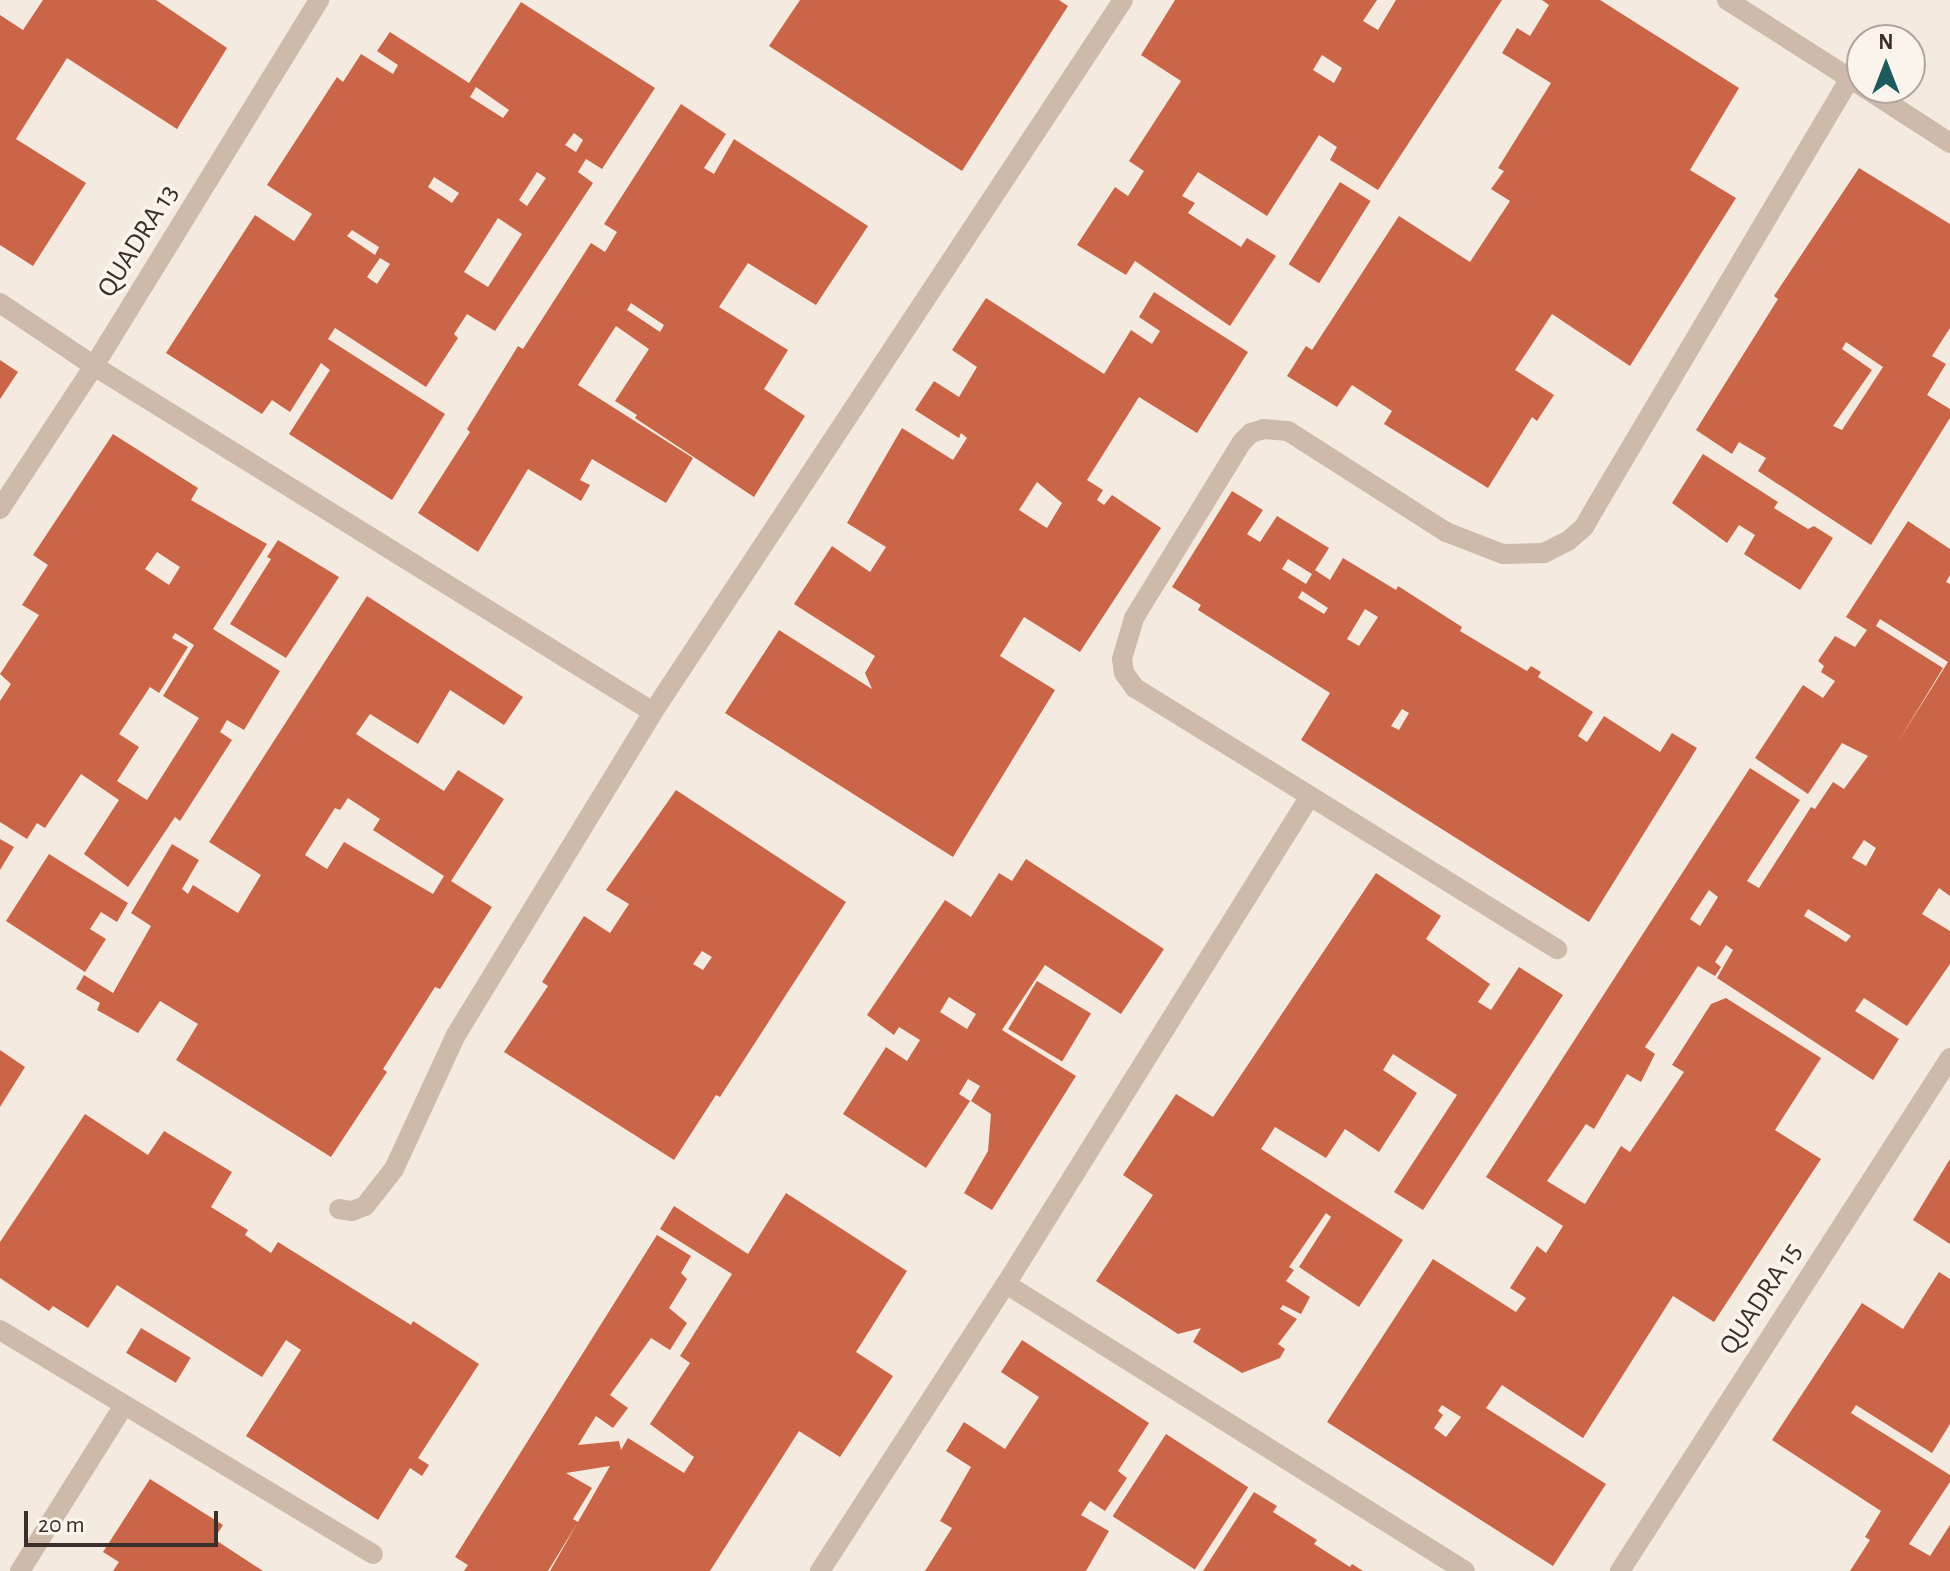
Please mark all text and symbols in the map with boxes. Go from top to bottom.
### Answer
north arrow [1846,24,1926,104]
text: N [1878,31,1894,53]
street label: QUADRA 13 [90,178,186,304]
street label: QUADRA 15 [1712,1237,1810,1361]
scale bar [28,1495,222,1545]
text: 20 m [38,1513,85,1537]

